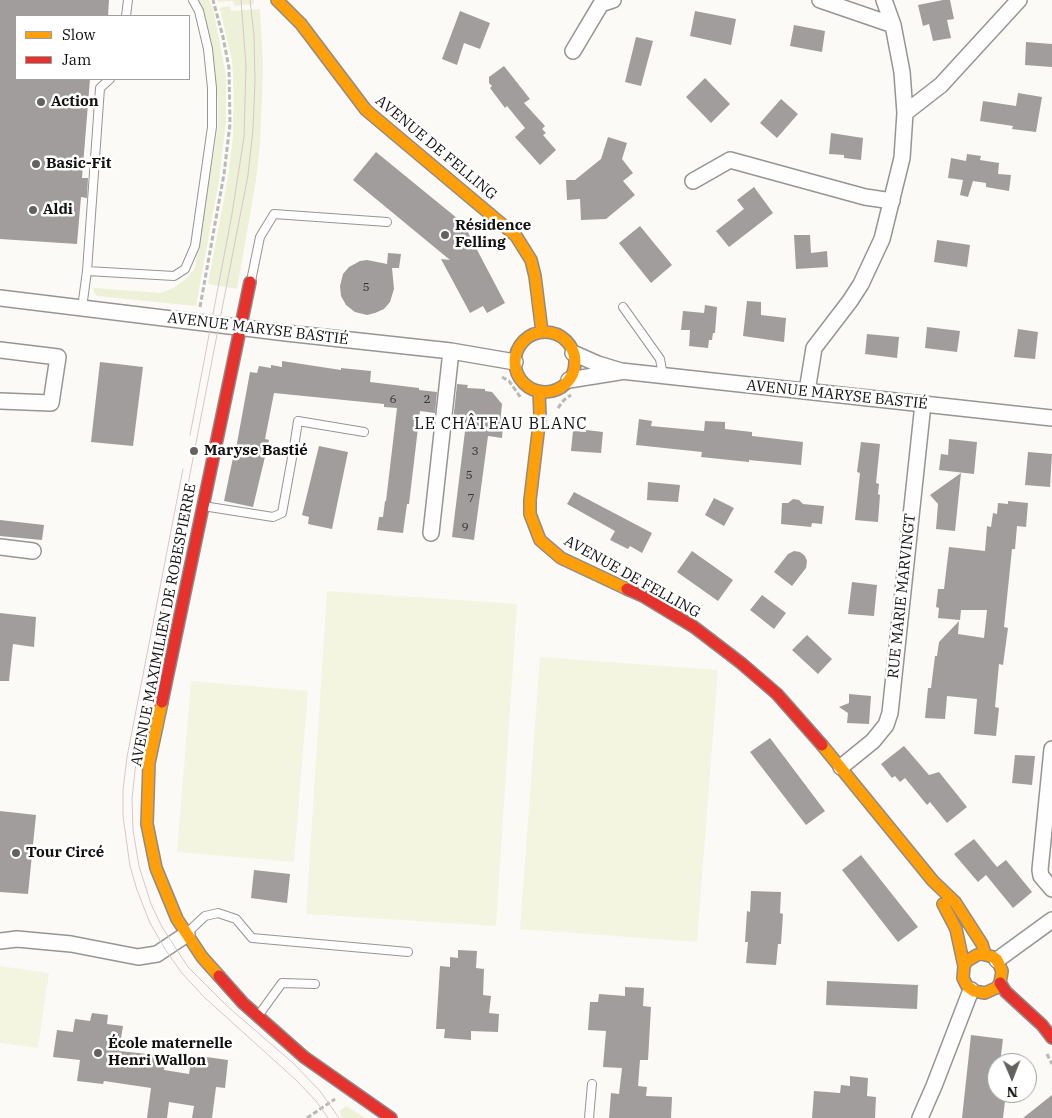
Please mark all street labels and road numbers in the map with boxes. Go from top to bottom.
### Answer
street label: AVENUE DE FELLING [372,92,500,204]
street label: AVENUE MARYSE BASTIÉ [167,309,349,349]
street label: AVENUE MARYSE BASTIÉ [745,377,929,413]
street label: AVENUE MAXIMILIEN DE ROBESPIERRE [128,482,200,768]
street label: RUE MARIE MARVINGT [884,513,920,679]
street label: AVENUE DE FELLING [561,532,703,622]

